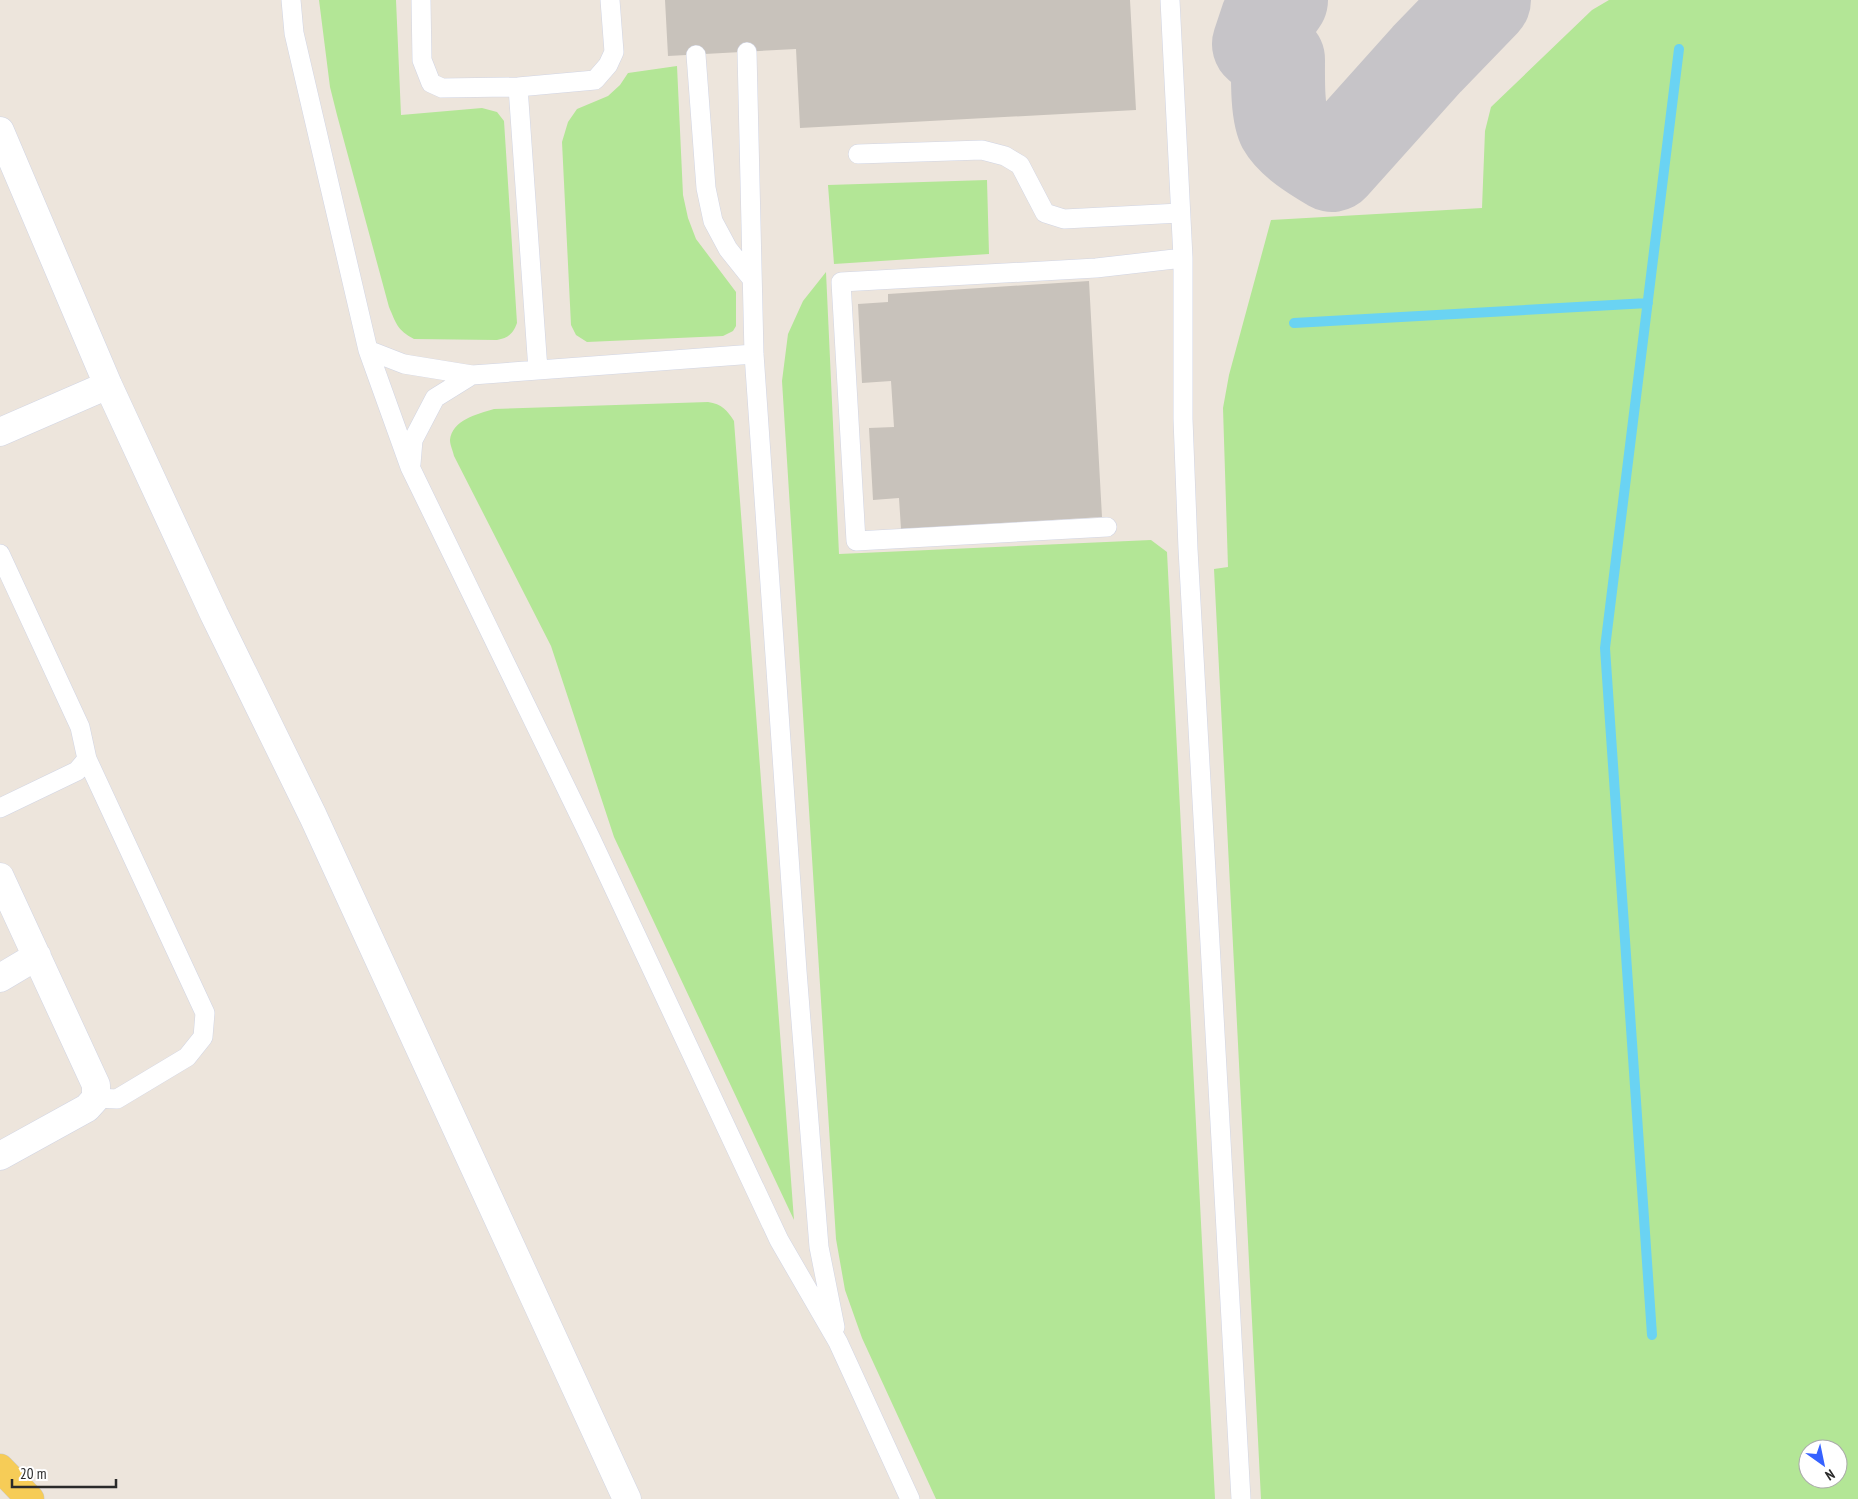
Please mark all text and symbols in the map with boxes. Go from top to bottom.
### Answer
north arrow [1798,1439,1848,1489]
scale bar [12,1456,116,1488]
text: 20 m [20,1464,46,1483]
text: N [1822,1465,1838,1485]

